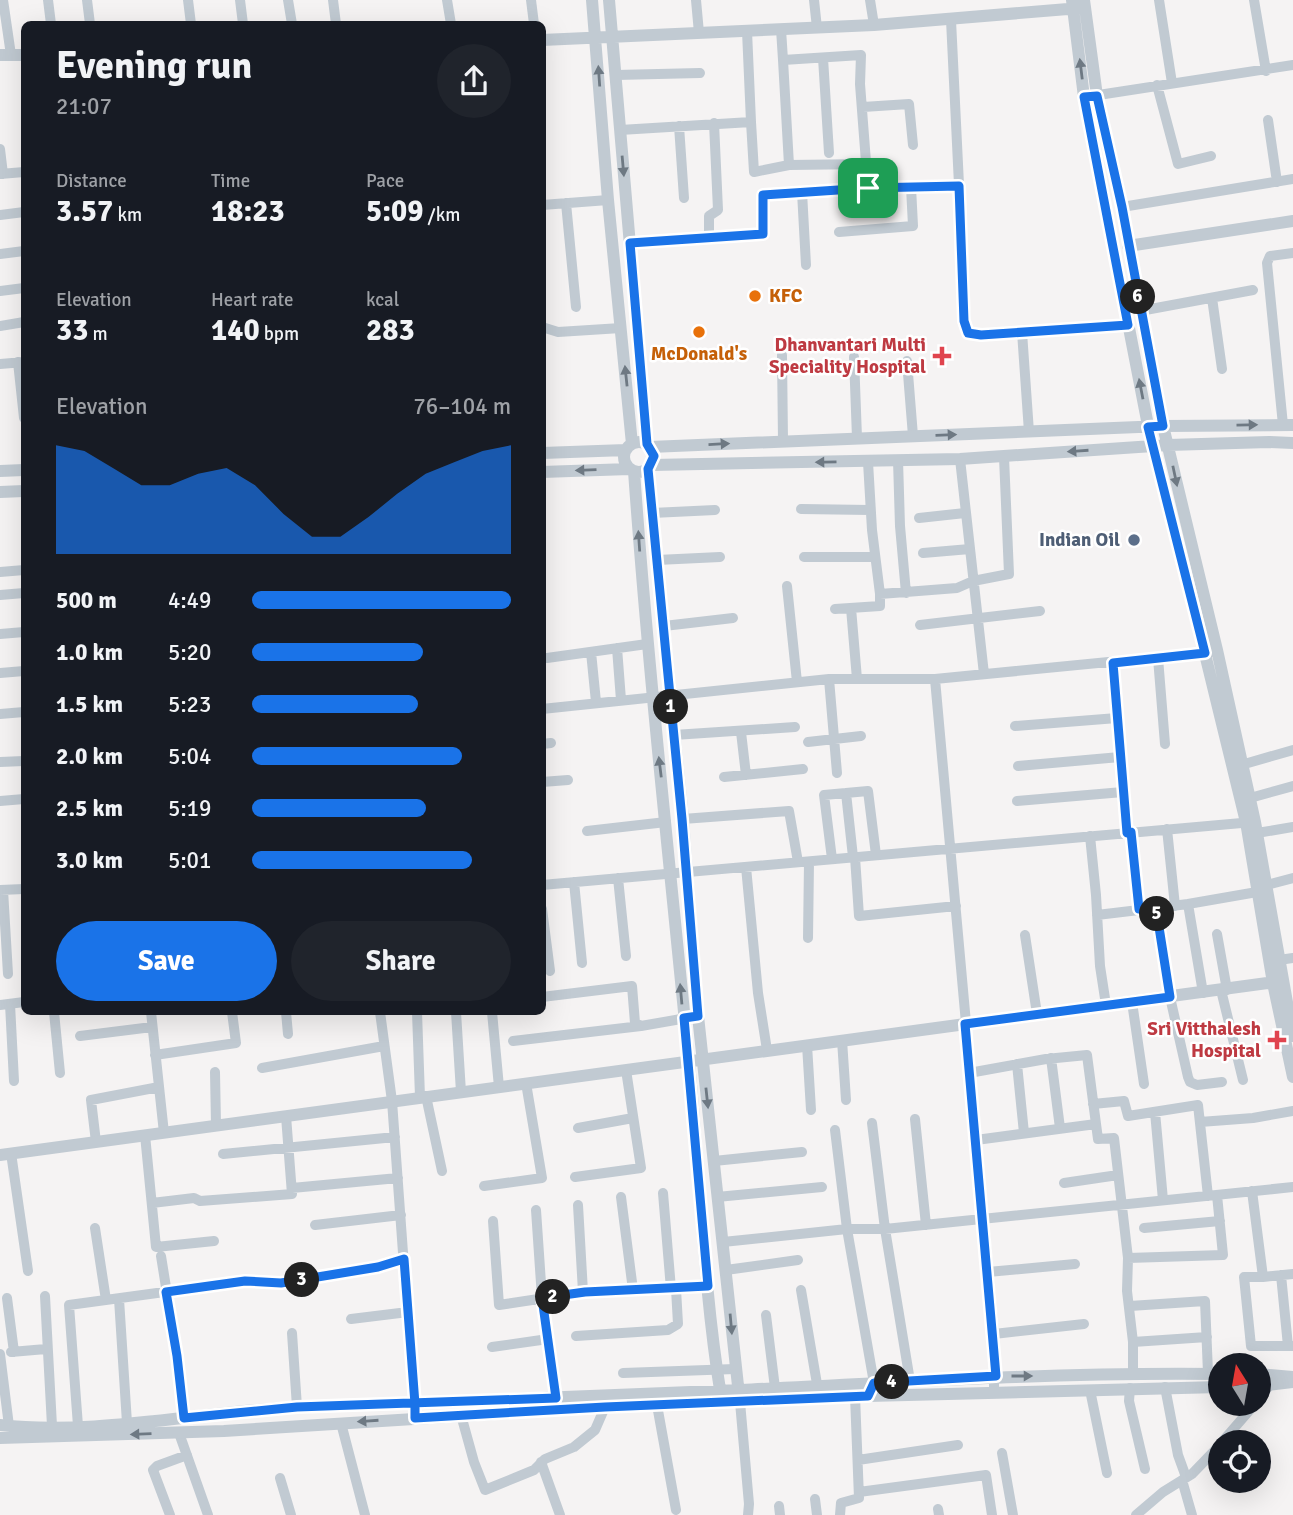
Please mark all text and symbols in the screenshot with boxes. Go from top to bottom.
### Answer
text: Evening run [56,42,252,89]
button: share [437,44,511,118]
one-way arrow [1075,58,1086,80]
one-way arrow [593,65,604,87]
text: 21:07 [56,92,112,121]
one-way arrow [618,155,629,177]
pin [838,158,898,218]
text: Distance [56,169,127,193]
text: Time [211,169,250,193]
text: Pace [366,169,404,193]
icon: arrive [849,169,887,207]
text: 3.57 [56,193,113,230]
text: 18:23 [211,193,285,230]
text: 5:09 [366,193,423,230]
text: km [113,203,142,227]
text: /km [423,203,460,227]
pin: 6 [1120,280,1156,314]
place label: KFC [769,284,803,308]
text: 6 [1132,284,1143,308]
text: Elevation [56,288,132,312]
text: Heart rate [211,288,293,312]
text: kcal [366,288,399,312]
marker: KFC [747,288,763,304]
text: 33 [56,312,88,349]
text: 140 [211,312,260,349]
text: 283 [366,312,415,349]
text: m [88,322,108,346]
text: bpm [260,322,299,346]
marker: McDonald's [691,324,707,340]
place label: Dhanvantari Multi Speciality Hospital [769,333,926,379]
place label: McDonald's [651,342,747,366]
marker: Dhanvantari Multi Speciality Hospital [932,346,952,366]
one-way arrow [620,364,631,386]
one-way arrow [1135,378,1146,400]
text: Elevation [56,392,148,421]
text: 76–104 m [413,392,511,421]
one-way arrow [1236,419,1258,431]
one-way arrow [935,430,957,441]
one-way arrow [708,438,730,449]
one-way arrow [1067,446,1089,457]
one-way arrow [815,457,837,468]
one-way arrow [575,465,597,476]
one-way arrow [1169,465,1180,487]
place label: Indian Oil [1039,528,1120,552]
one-way arrow [633,530,644,552]
marker: Indian Oil [1126,532,1142,548]
text: 500 m [56,586,117,615]
text: 4:49 [168,586,211,615]
text: 1.0 km [56,638,123,667]
text: 5:20 [168,638,211,667]
text: 1.5 km [56,690,123,719]
text: 5:23 [168,690,211,719]
pin: 1 [654,690,688,724]
text: 1 [665,694,676,718]
text: 2.0 km [56,742,123,771]
text: 5:04 [168,742,211,771]
one-way arrow [654,756,665,778]
text: 2.5 km [56,794,123,823]
text: 5:19 [168,794,211,823]
text: 3.0 km [56,846,123,875]
text: 5:01 [168,846,211,875]
pin: 5 [1140,897,1174,932]
text: 5 [1151,901,1162,925]
button: Save [56,921,277,1001]
button: Share [291,921,511,1001]
one-way arrow [676,983,687,1005]
place label: Sri Vitthalesh Hospital [1147,1017,1261,1063]
marker: Sri Vitthalesh Hospital [1267,1030,1287,1050]
one-way arrow [701,1087,712,1109]
pin: 3 [284,1262,320,1298]
text: 3 [296,1267,307,1291]
pin: 2 [536,1280,570,1314]
text: 2 [547,1284,558,1308]
one-way arrow [726,1313,737,1335]
north arrow [1208,1353,1270,1416]
map controls [1208,1353,1271,1493]
pin: 4 [874,1364,910,1400]
text: 4 [886,1369,897,1393]
one-way arrow [1011,1370,1033,1382]
one-way arrow [357,1416,379,1427]
one-way arrow [130,1428,152,1439]
button: locate [1208,1430,1271,1493]

